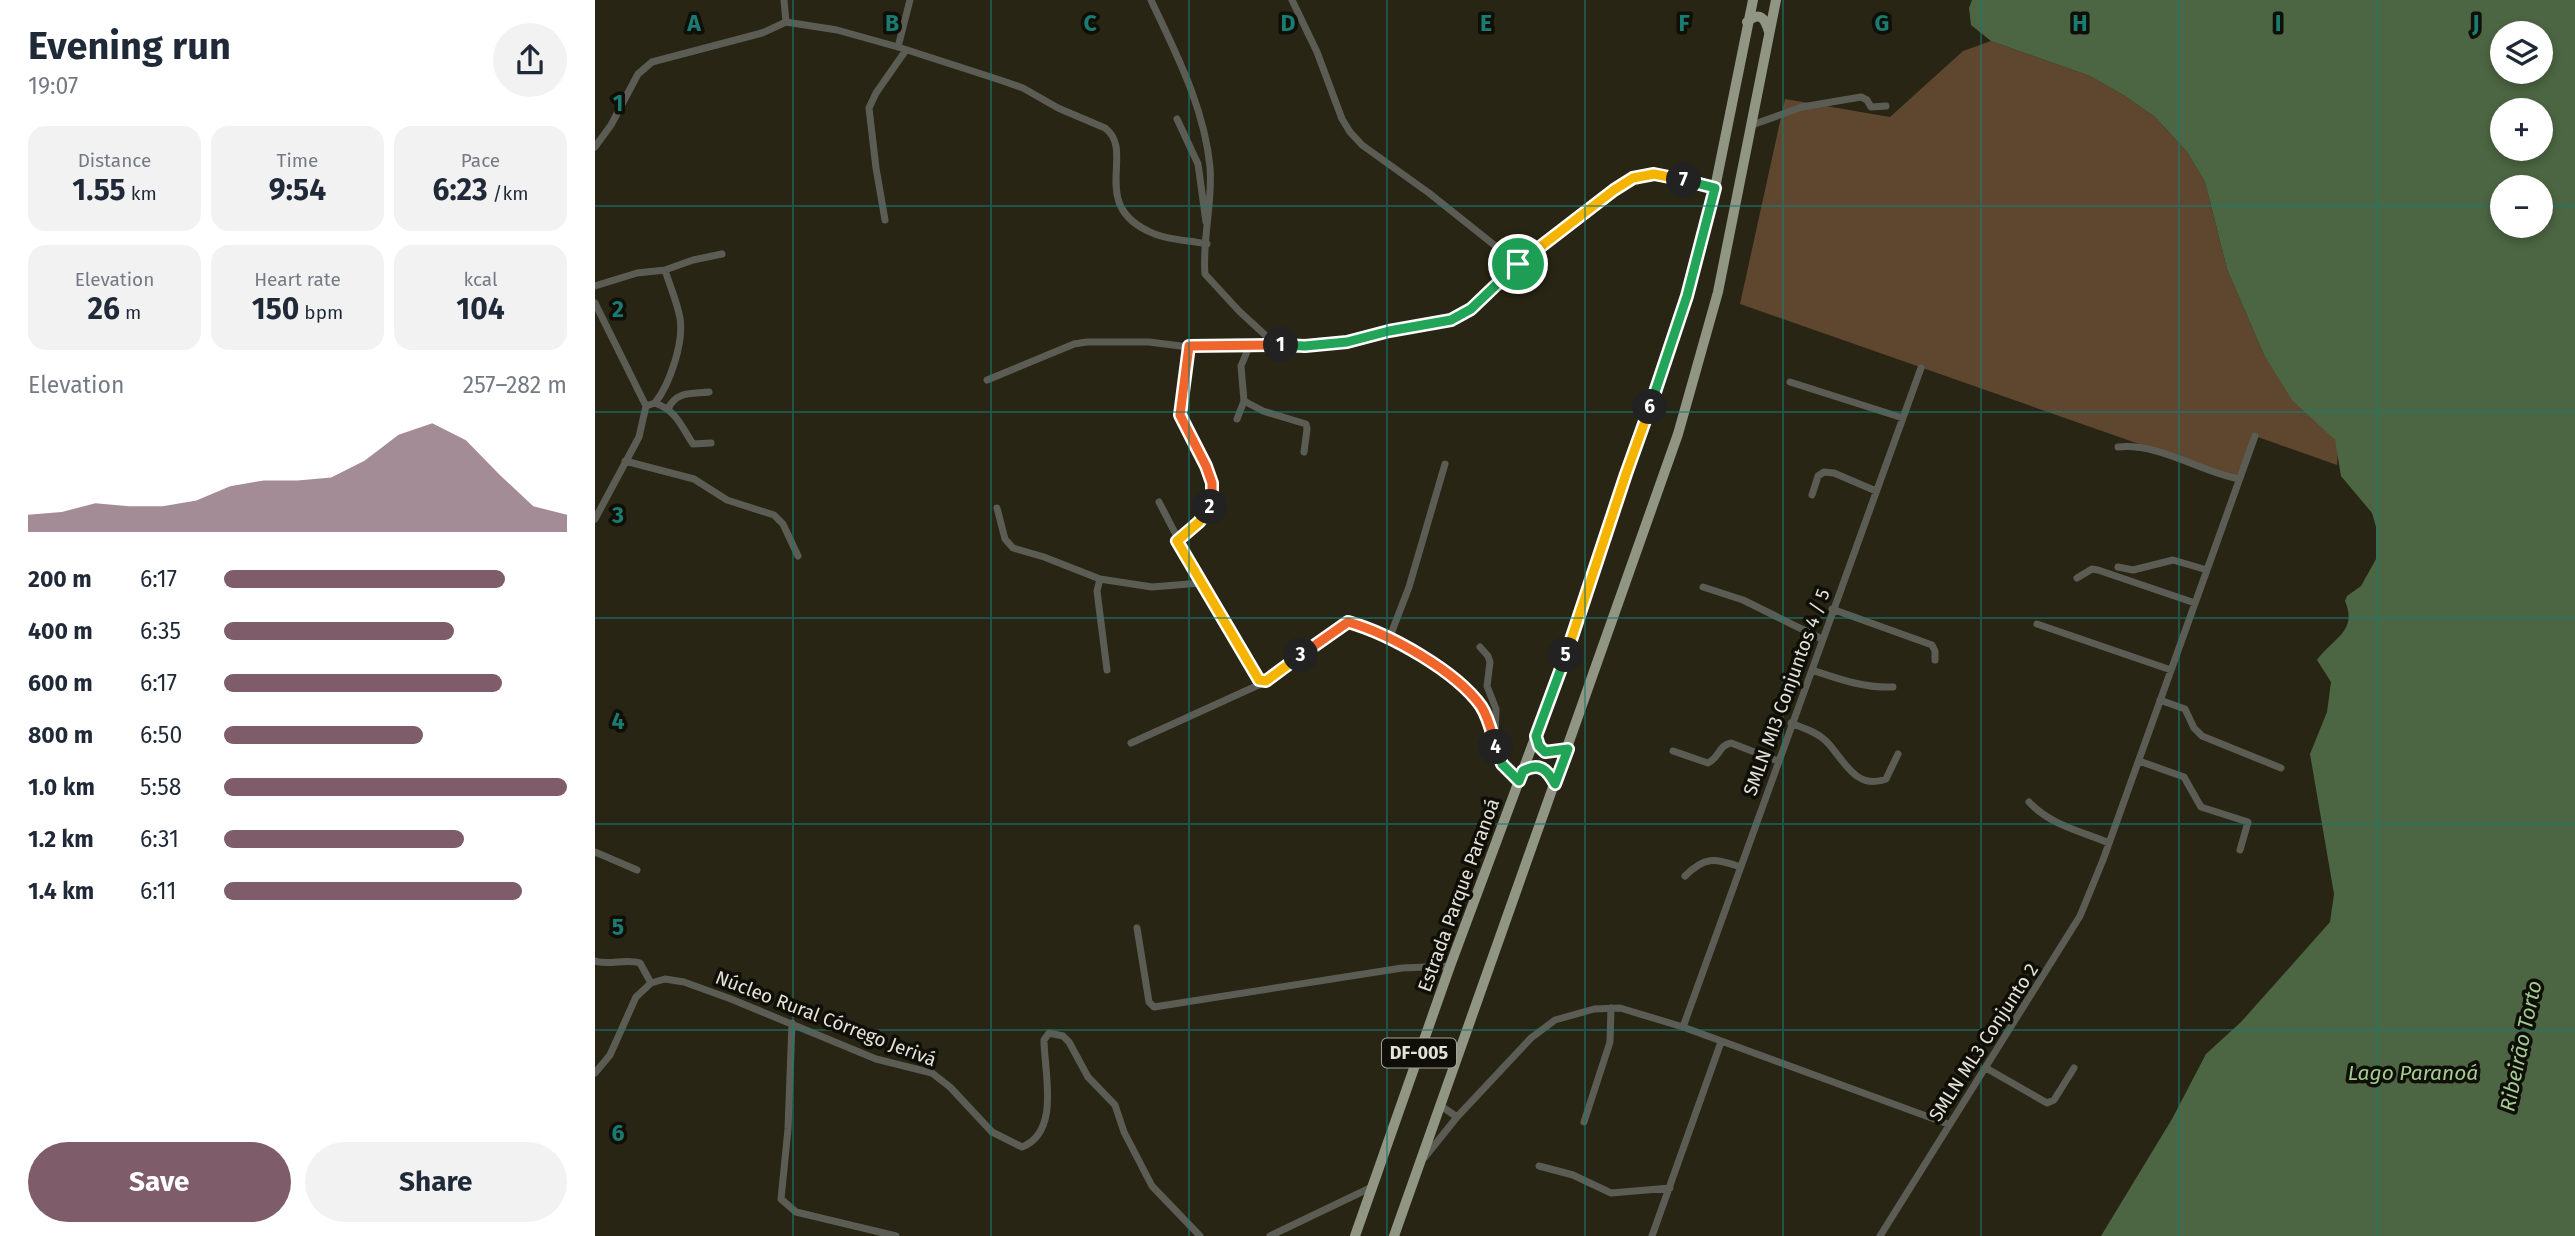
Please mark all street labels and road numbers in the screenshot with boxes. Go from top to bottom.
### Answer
street label: SMLN MI3 Conjuntos 4 / 5 [1738,586,1835,799]
street label: Estrada Parque Paranoá [1413,795,1504,995]
street label: SMLN ML3 Conjunto 2 [1924,959,2043,1125]
street label: Núcleo Rural Córrego Jerivá [712,966,940,1071]
road number: DF-005 [1382,1038,1456,1068]

